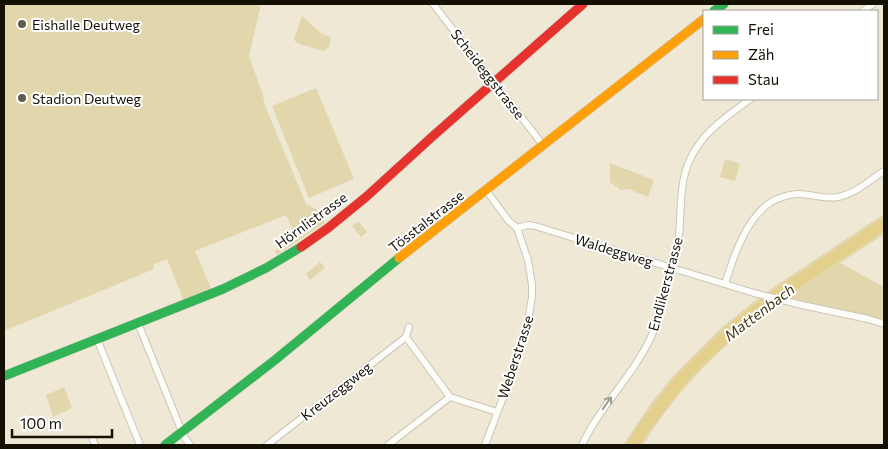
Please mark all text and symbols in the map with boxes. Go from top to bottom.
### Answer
legend [703,10,878,100]
place label: Eishalle Deutweg [32,16,140,33]
marker: Eishalle Deutweg [16,18,28,30]
text: Frei [748,20,774,38]
street label: Scheideggstrasse [448,26,528,122]
text: Zäh [748,45,774,63]
text: Stau [748,70,779,88]
place label: Stadion Deutweg [32,90,141,107]
marker: Stadion Deutweg [16,92,28,104]
street label: Tösstalstrasse [385,186,467,256]
street label: Hörnlistrasse [272,188,350,252]
street label: Waldeggweg [573,230,656,270]
street label: Endlikerstrasse [644,235,686,333]
water label: Mattenbach [720,280,798,344]
street label: Weberstrasse [494,313,536,401]
street label: Kreuzeggweg [297,358,375,424]
one-way arrow [602,396,612,410]
scale bar [12,406,112,438]
text: 100 m [20,414,62,432]

